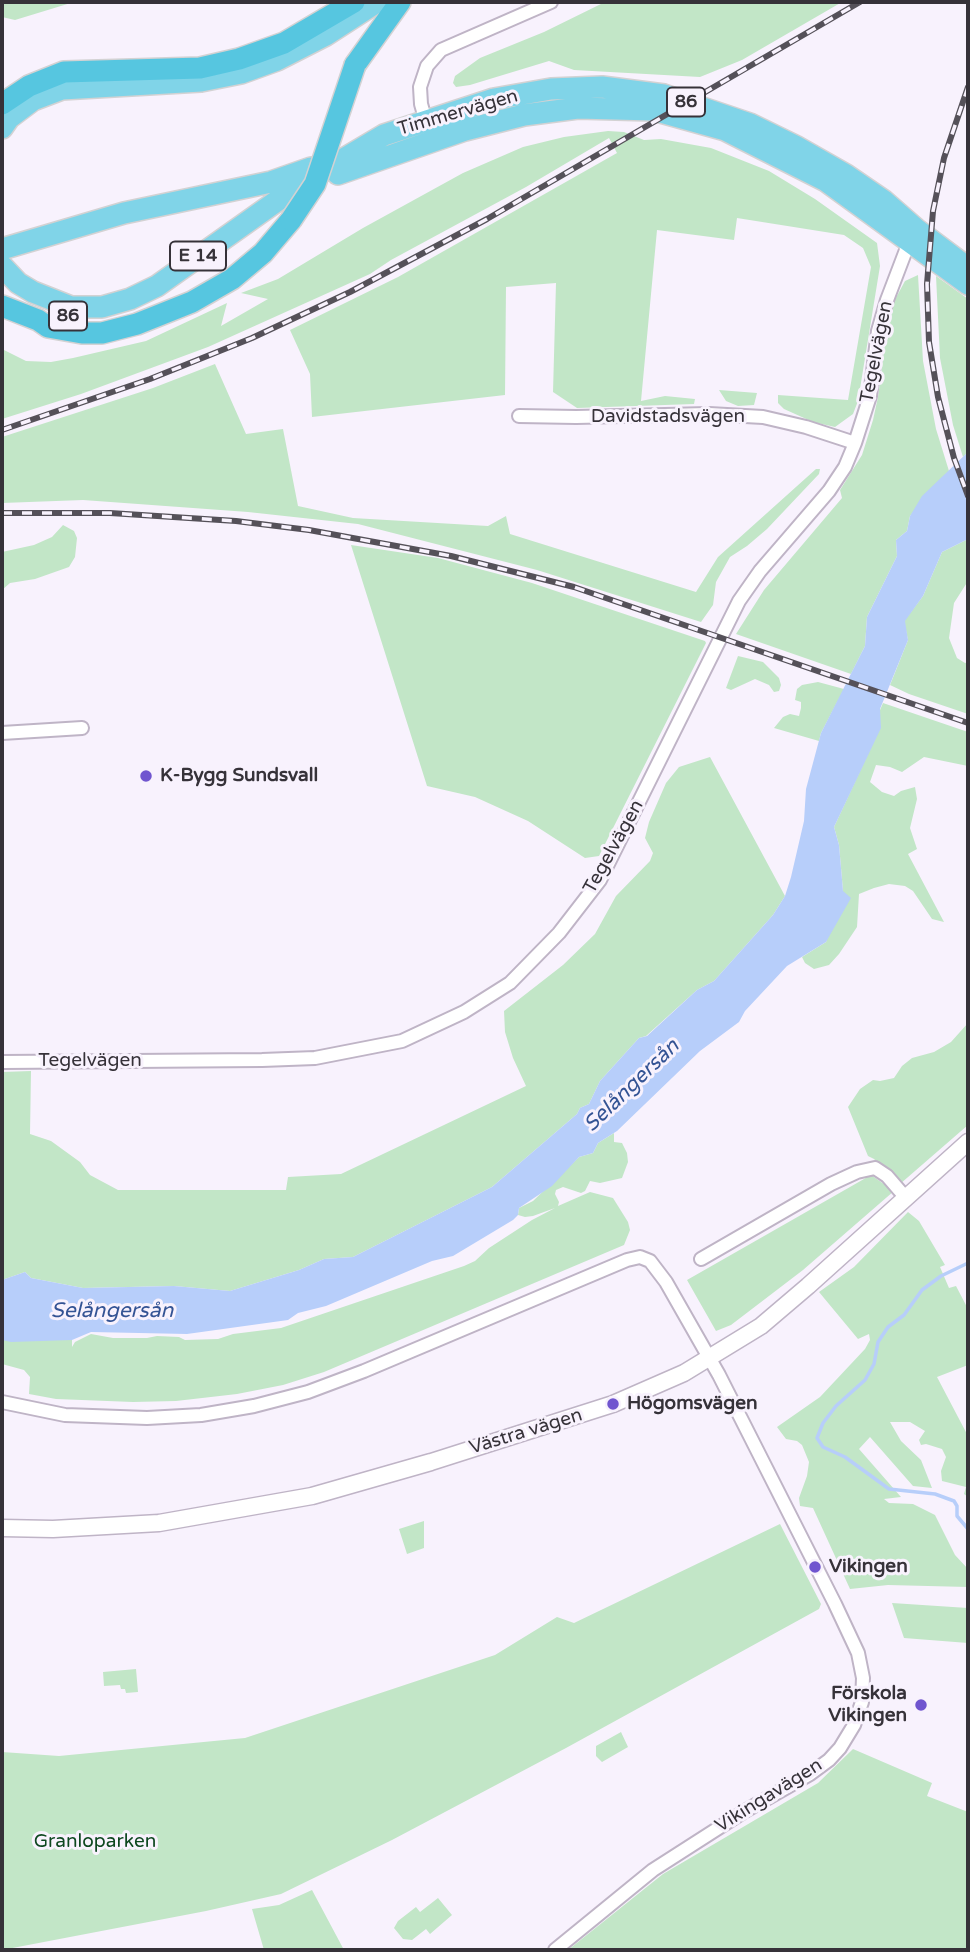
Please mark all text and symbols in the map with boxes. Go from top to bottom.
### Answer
street label: Timmervägen [395,85,521,141]
road number: 86 [667,88,705,116]
road number: E 14 [170,242,226,270]
street label: Tegelvägen [856,299,898,405]
road number: 86 [49,302,87,330]
street label: Davidstadsvägen [591,406,745,428]
place label: K-Bygg Sundsvall [160,765,318,787]
marker: K-Bygg Sundsvall [138,768,154,784]
street label: Tegelvägen [579,796,649,898]
water label: Selångersån [579,1034,685,1138]
street label: Tegelvägen [38,1050,142,1072]
water label: Selångersån [51,1298,173,1324]
place label: Högomsvägen [627,1393,758,1415]
marker: Högomsvägen [605,1396,621,1412]
street label: Västra vägen [467,1404,585,1460]
place label: Vikingen [829,1556,908,1578]
marker: Vikingen [807,1559,823,1575]
place label: Förskola Vikingen [828,1683,907,1727]
marker: Förskola Vikingen [913,1697,929,1713]
street label: Vikingavägen [711,1754,827,1838]
park label: Granloparken [34,1831,156,1853]

